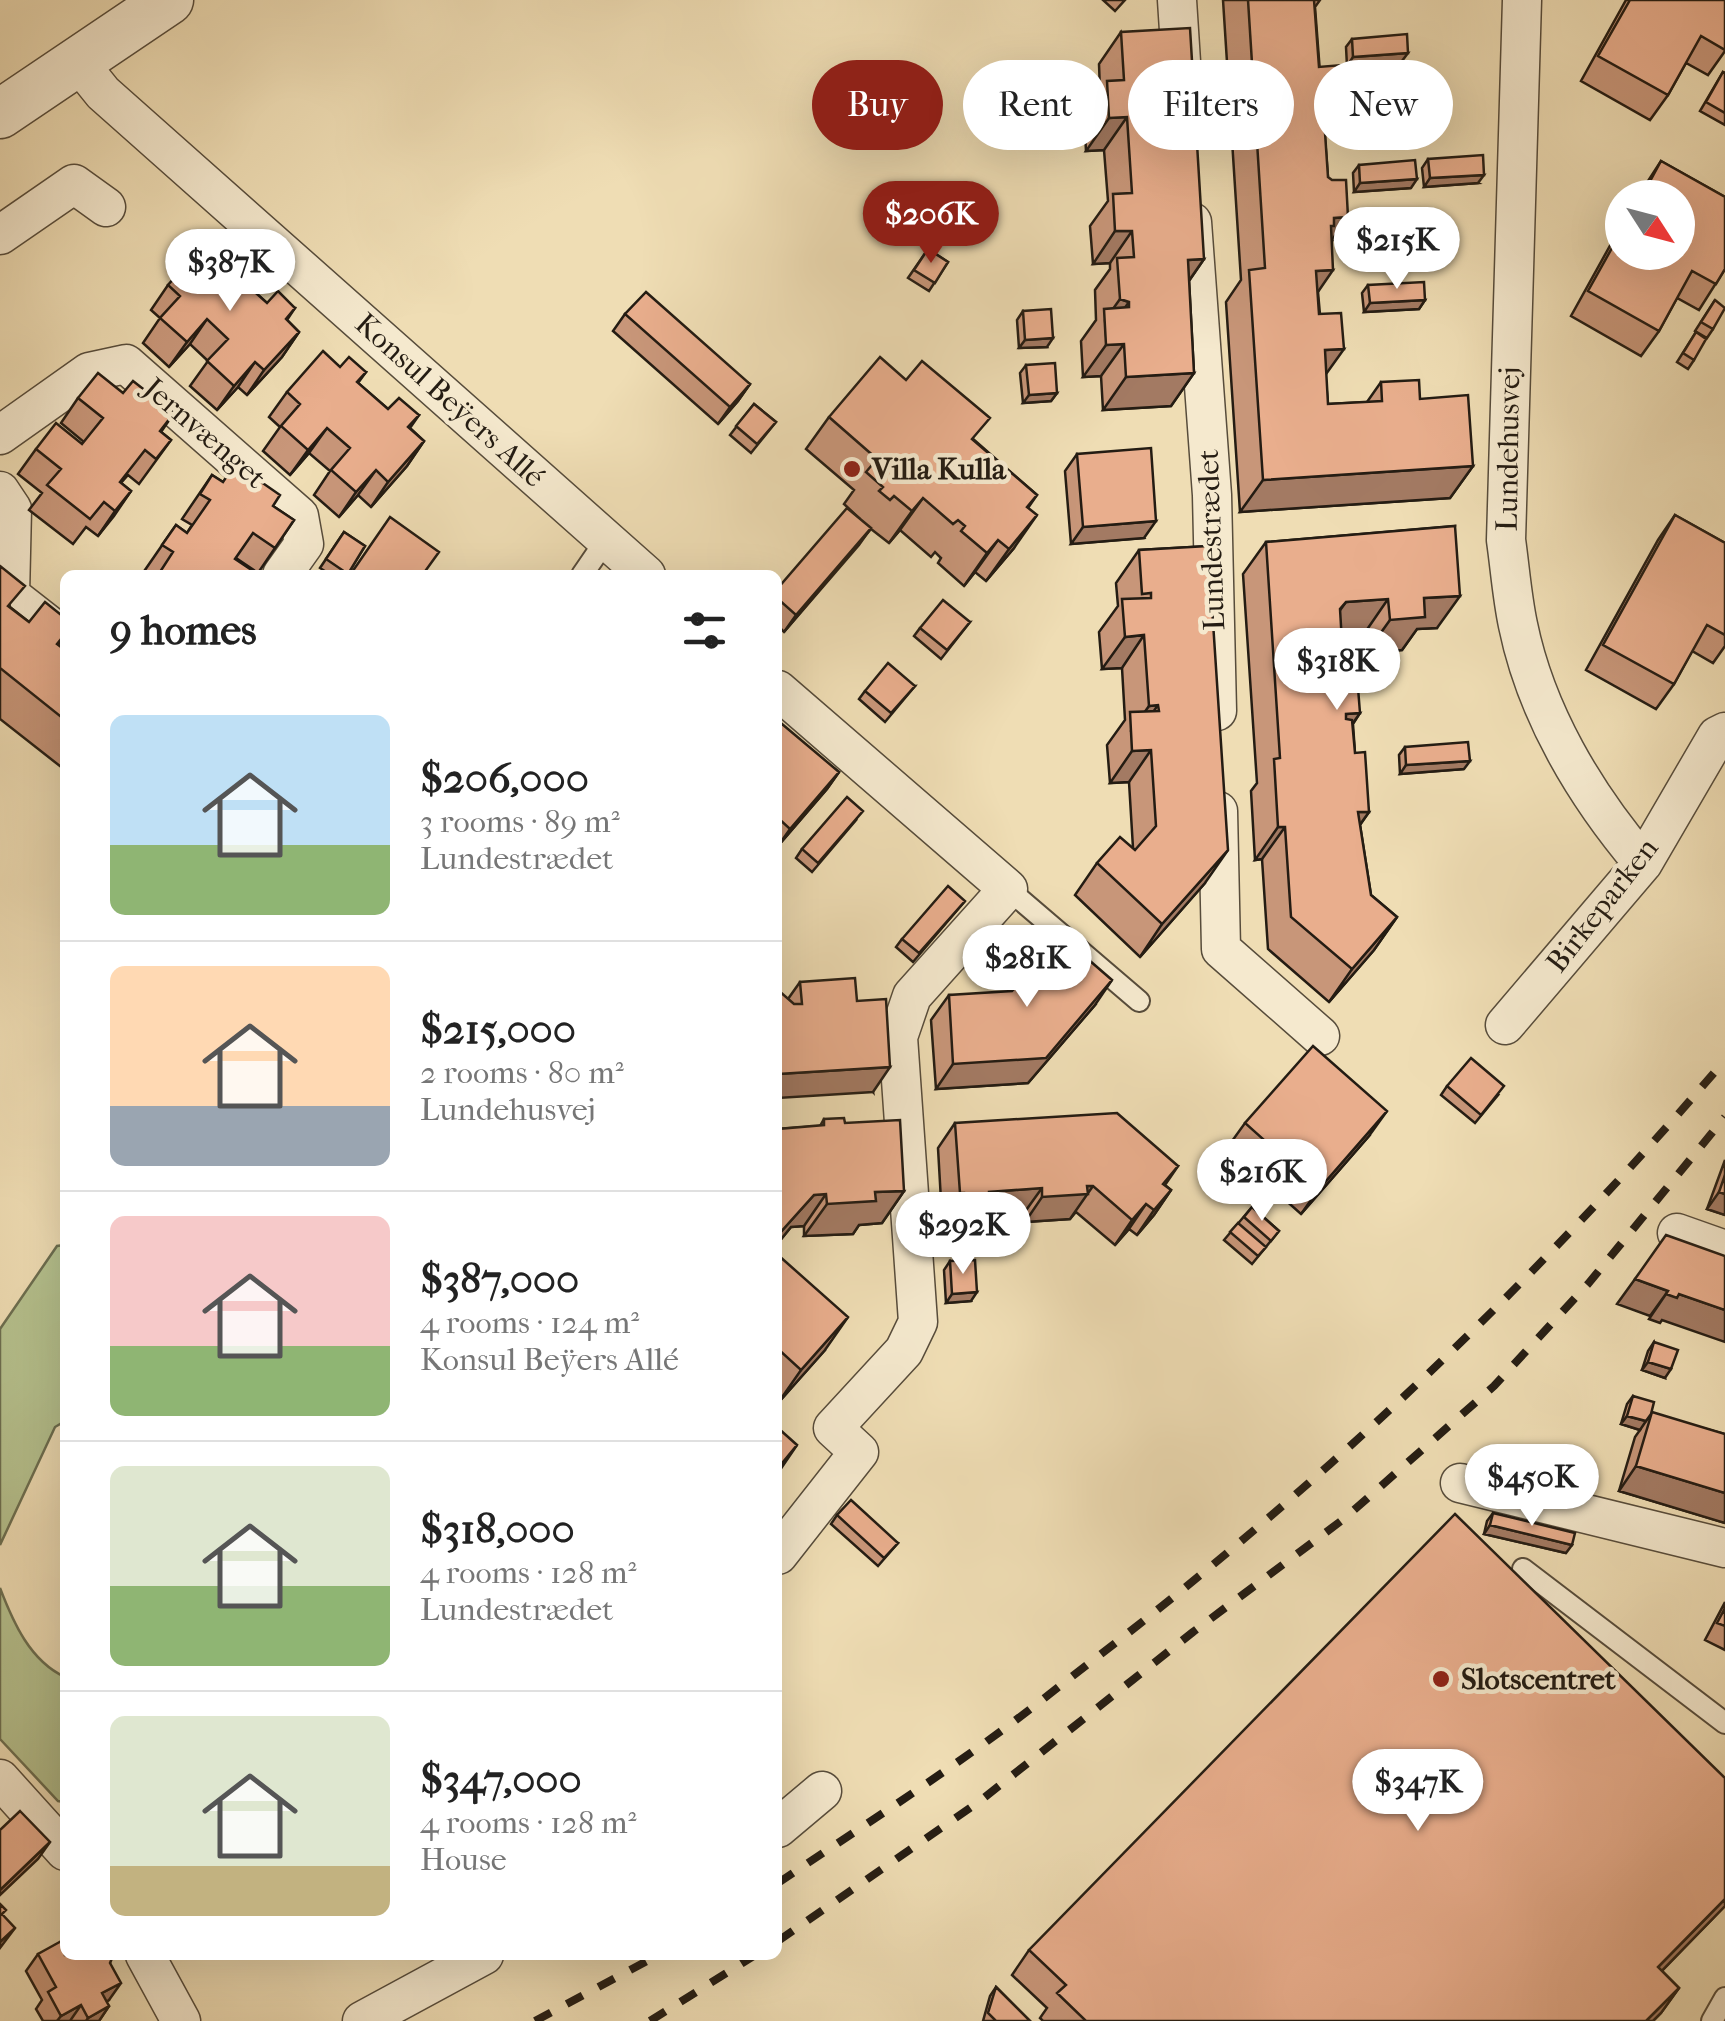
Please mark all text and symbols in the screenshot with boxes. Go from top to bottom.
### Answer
chip: Buy [812,60,943,150]
chip: Rent [963,60,1108,150]
chip: Filters [1128,60,1294,150]
chip: New [1314,60,1453,150]
north arrow [1605,180,1695,270]
map controls [1605,180,1695,270]
pin: $206K [861,181,1001,266]
text: $206K [885,195,977,232]
pin: $215K [1327,207,1467,292]
text: $215K [1356,221,1438,258]
pin: $387K [160,229,300,314]
text: $387K [187,243,273,280]
street label: Konsul Beÿers Allé [348,306,552,495]
street label: Lundehusvej [1490,366,1527,532]
street label: Jernvænget [135,370,273,496]
street label: Lundestrædet [1191,448,1232,631]
place label: Villa Kulla [871,452,1007,487]
marker: Villa Kulla [841,458,863,480]
icon: filters [677,603,732,658]
text: 9 homes [110,606,257,655]
pin: $318K [1267,628,1407,713]
text: $318K [1296,642,1378,679]
text: $206,000 [420,754,589,803]
icon: home [190,755,310,875]
text: 3 rooms · 89 m² [420,803,620,840]
street label: Birkeparken [1539,831,1666,979]
text: Lundestrædet [420,840,613,877]
pin: $281K [957,925,1097,1010]
text: $281K [985,939,1069,976]
text: $215,000 [420,1005,576,1054]
icon: home [190,1006,310,1126]
text: 2 rooms · 80 m² [420,1054,624,1091]
text: Lundehusvej [420,1091,596,1128]
pin: $216K [1192,1139,1332,1224]
text: $216K [1219,1153,1305,1190]
pin: $292K [893,1192,1033,1277]
text: $292K [918,1206,1008,1243]
text: $387,000 [420,1255,579,1304]
icon: home [190,1256,310,1376]
text: 4 rooms · 124 m² [420,1304,639,1341]
text: Konsul Beÿers Allé [420,1341,679,1378]
pin: $450K [1462,1444,1602,1529]
text: $450K [1487,1458,1577,1495]
text: $318,000 [420,1505,575,1554]
icon: home [190,1506,310,1626]
text: 4 rooms · 128 m² [420,1554,637,1591]
text: Lundestrædet [420,1591,613,1628]
place label: Slotscentret [1461,1662,1616,1697]
marker: Slotscentret [1430,1668,1452,1690]
pin: $347K [1348,1749,1488,1834]
text: $347,000 [420,1755,582,1804]
icon: home [190,1756,310,1876]
text: $347K [1374,1763,1462,1800]
text: 4 rooms · 128 m² [420,1804,637,1841]
text: House [420,1841,507,1878]

